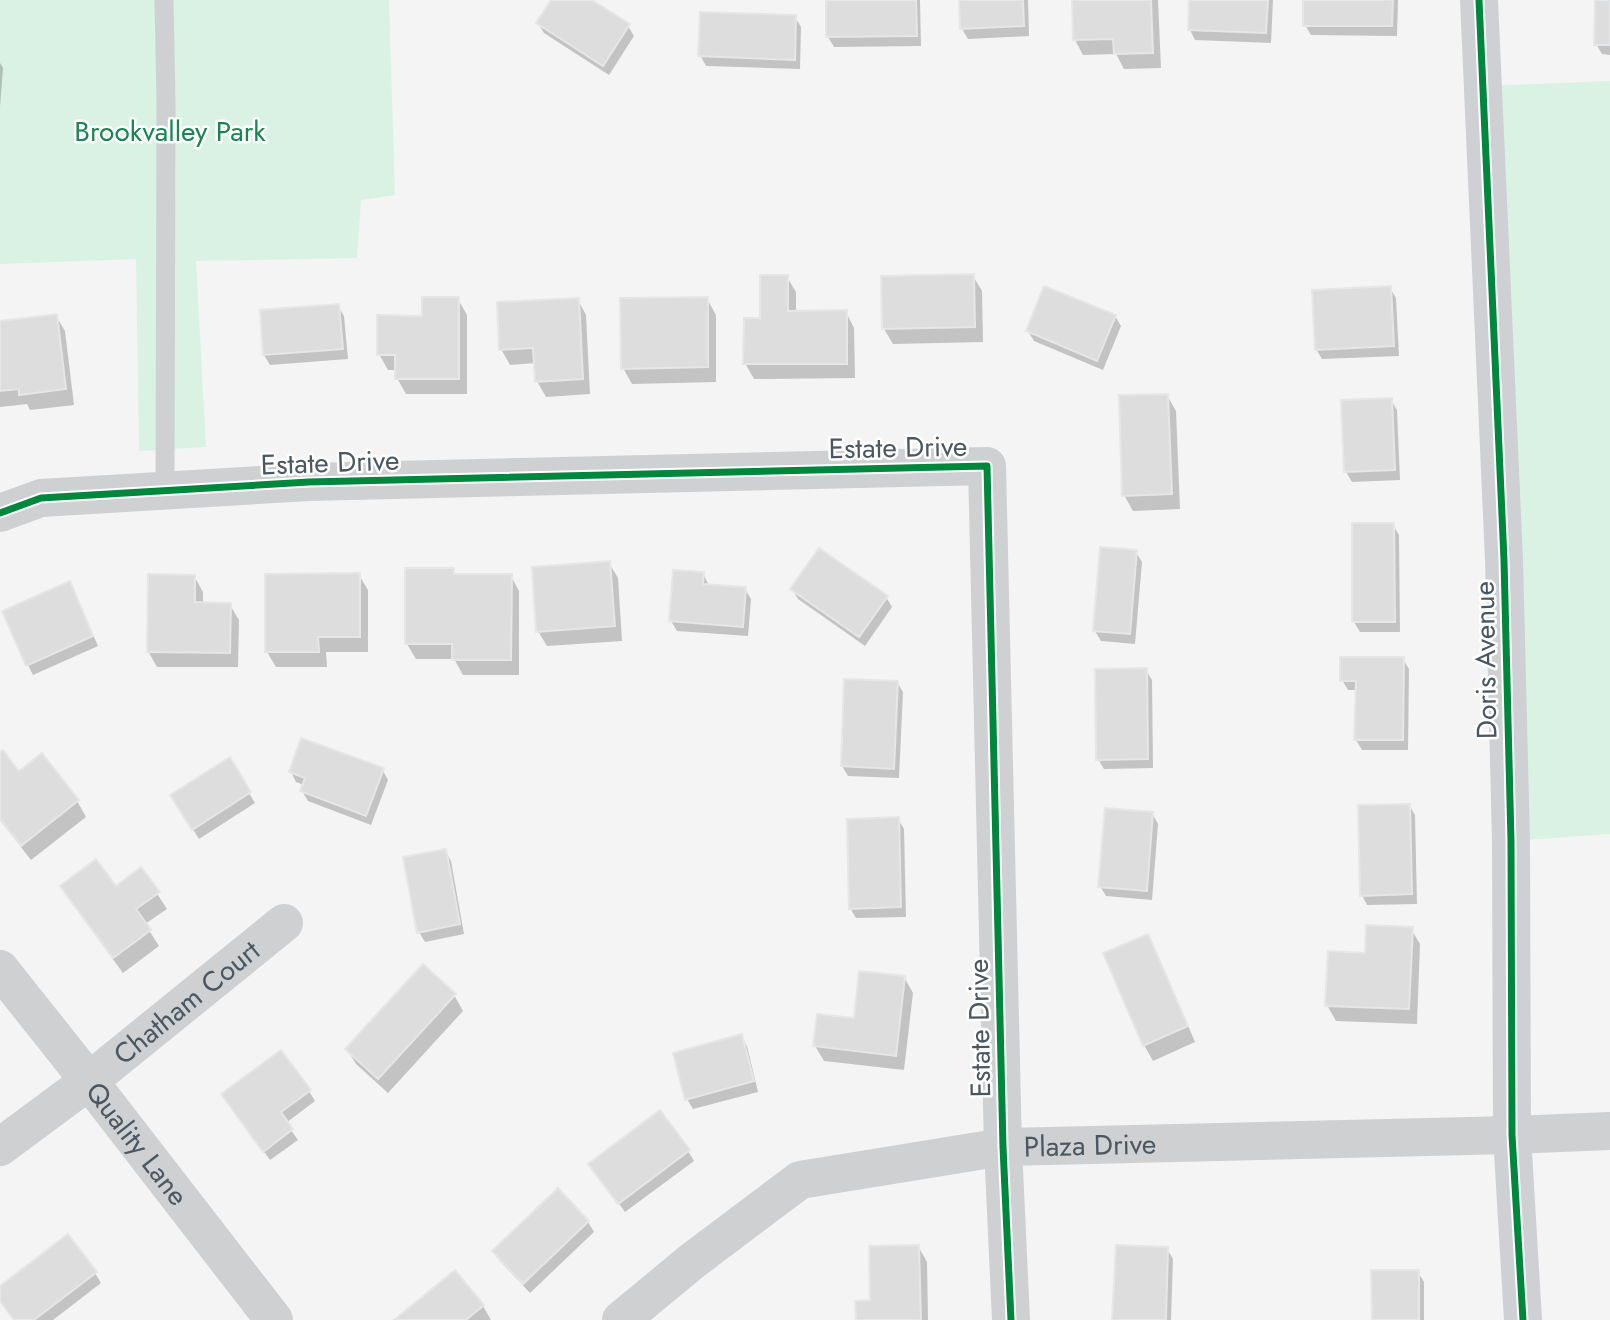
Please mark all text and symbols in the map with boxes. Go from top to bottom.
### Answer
park label: Brookvalley Park [74,111,266,152]
street label: Estate Drive [828,426,968,469]
street label: Estate Drive [260,440,400,485]
street label: Doris Avenue [1464,581,1507,739]
street label: Chatham Court [105,930,269,1075]
street label: Estate Drive [958,958,1001,1098]
street label: Quality Lane [76,1073,198,1214]
street label: Plaza Drive [1023,1123,1157,1168]

